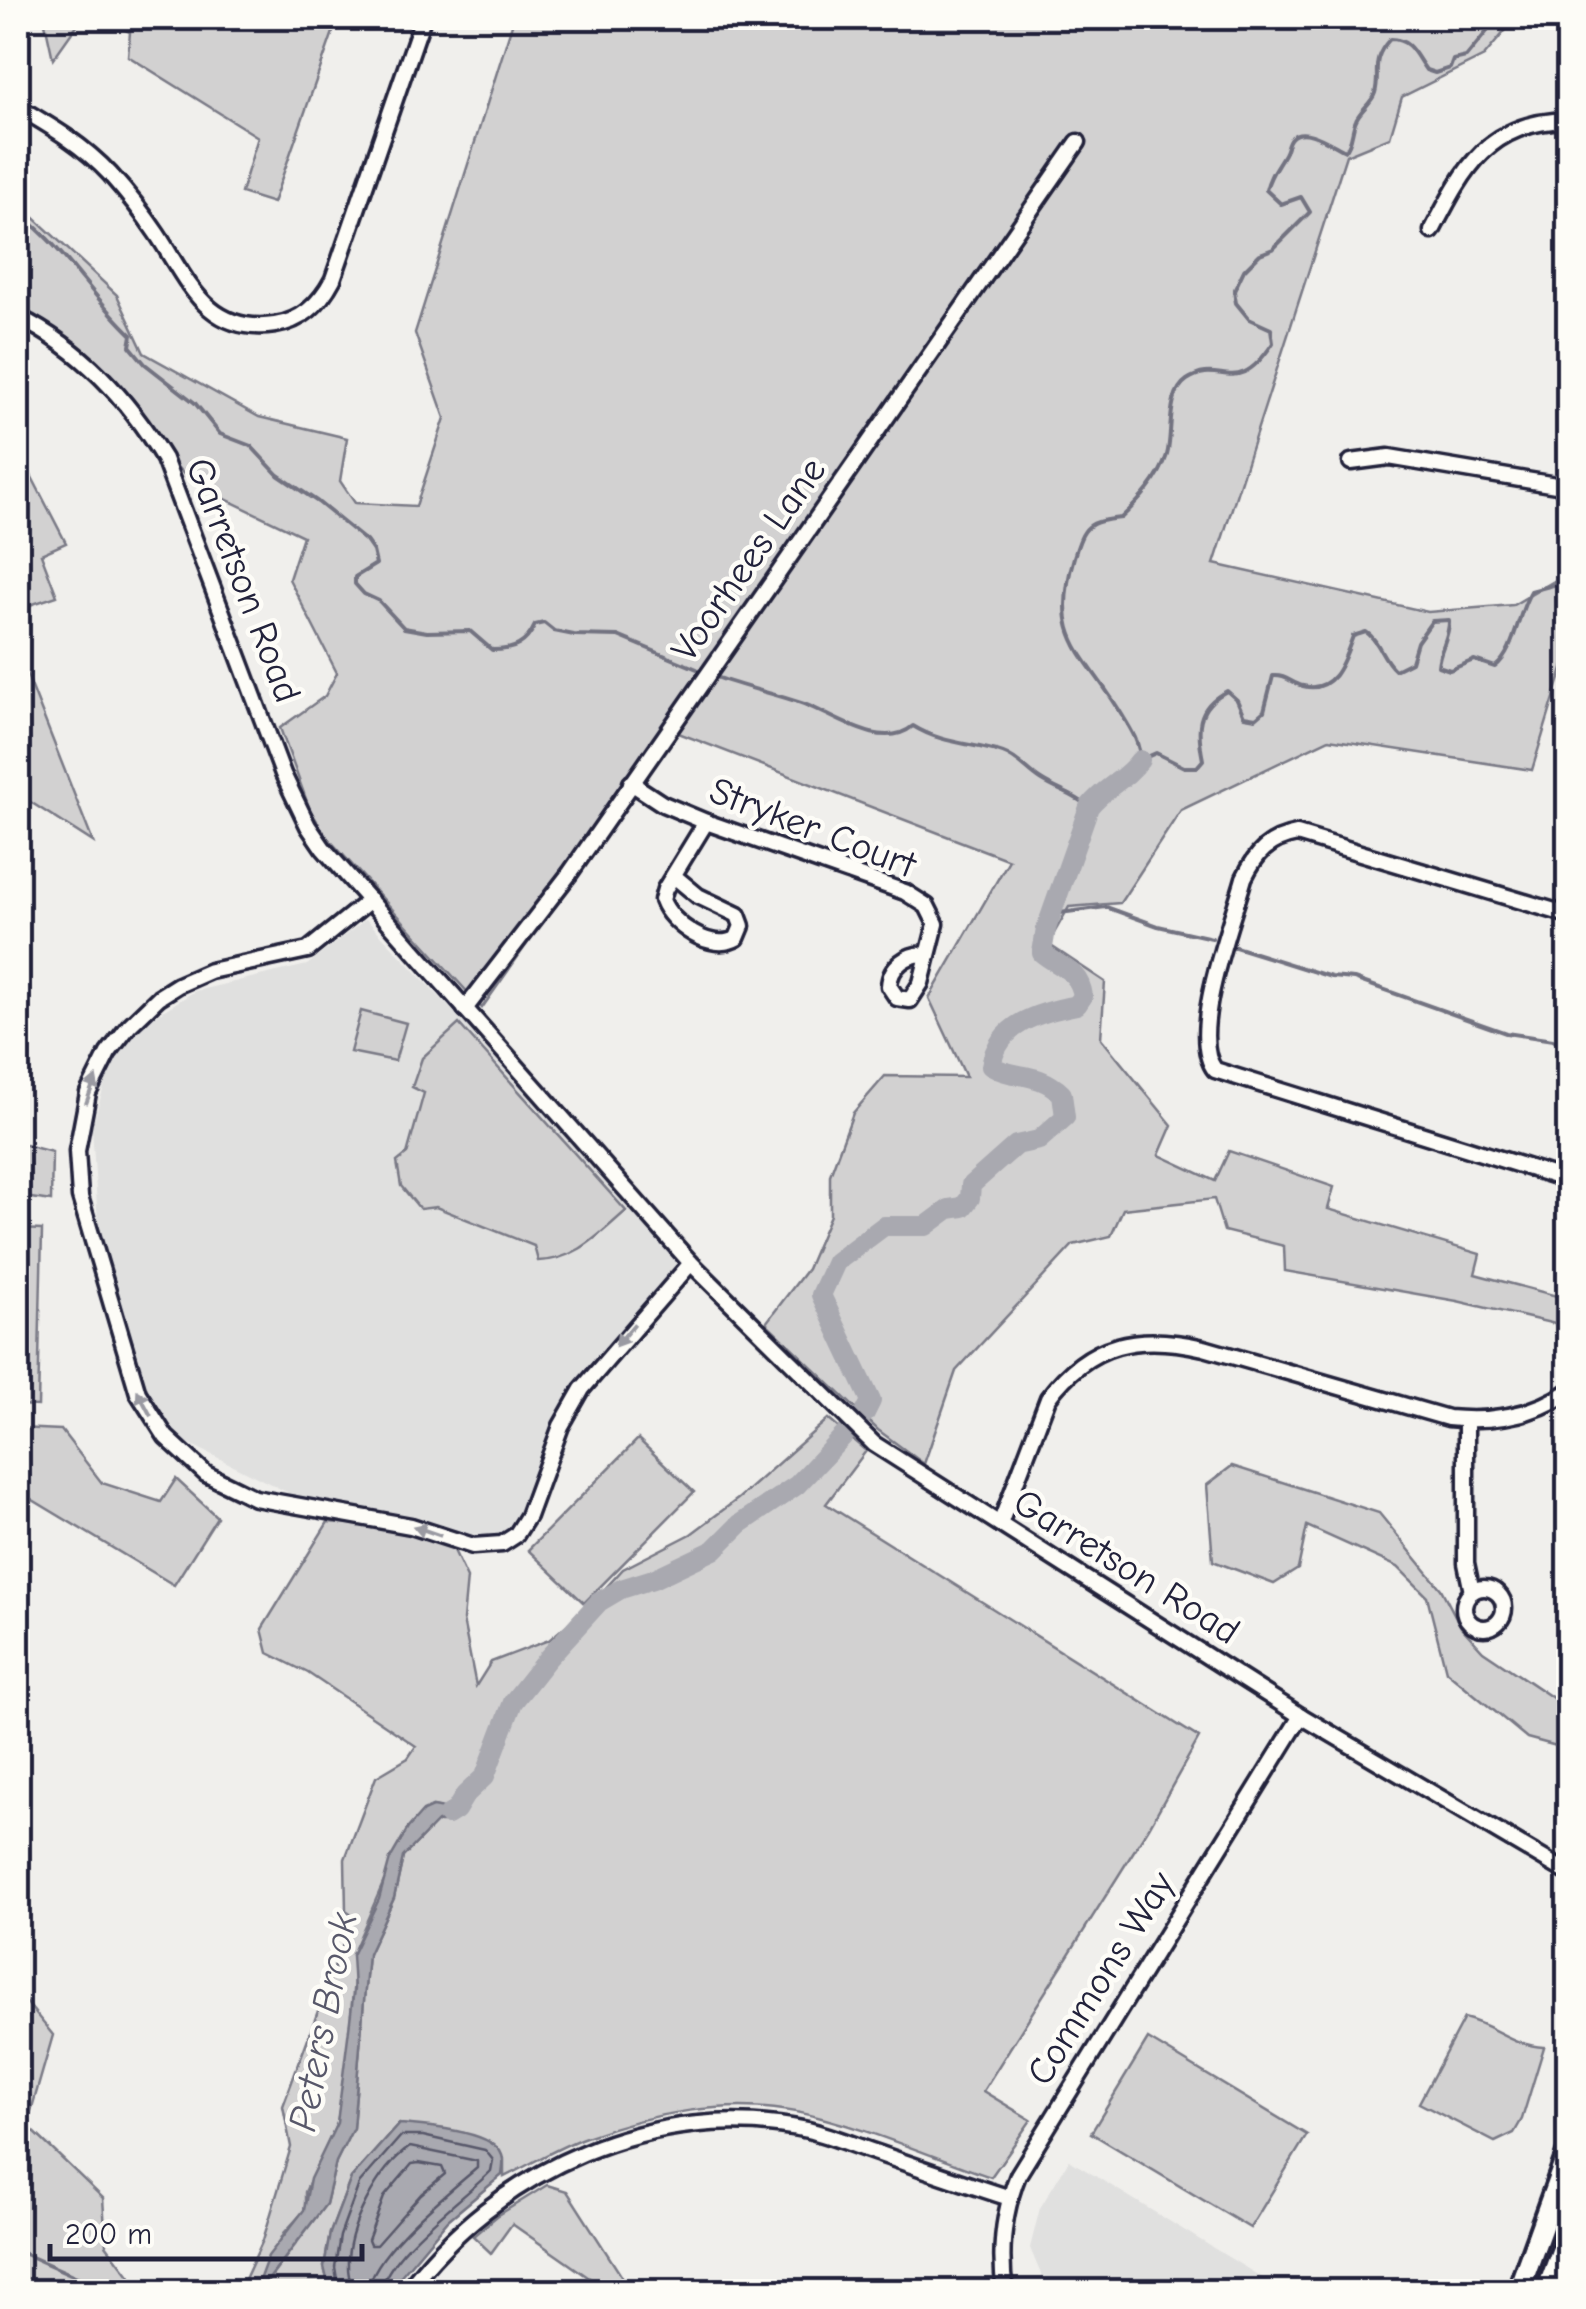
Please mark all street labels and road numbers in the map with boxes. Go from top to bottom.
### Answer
street label: Voorhees Lane [662,449,835,670]
street label: Garretson Road [176,452,310,709]
street label: Stryker Court [703,768,923,888]
street label: Garretson Road [1006,1480,1247,1654]
street label: Commons Way [1018,1864,1184,2093]

